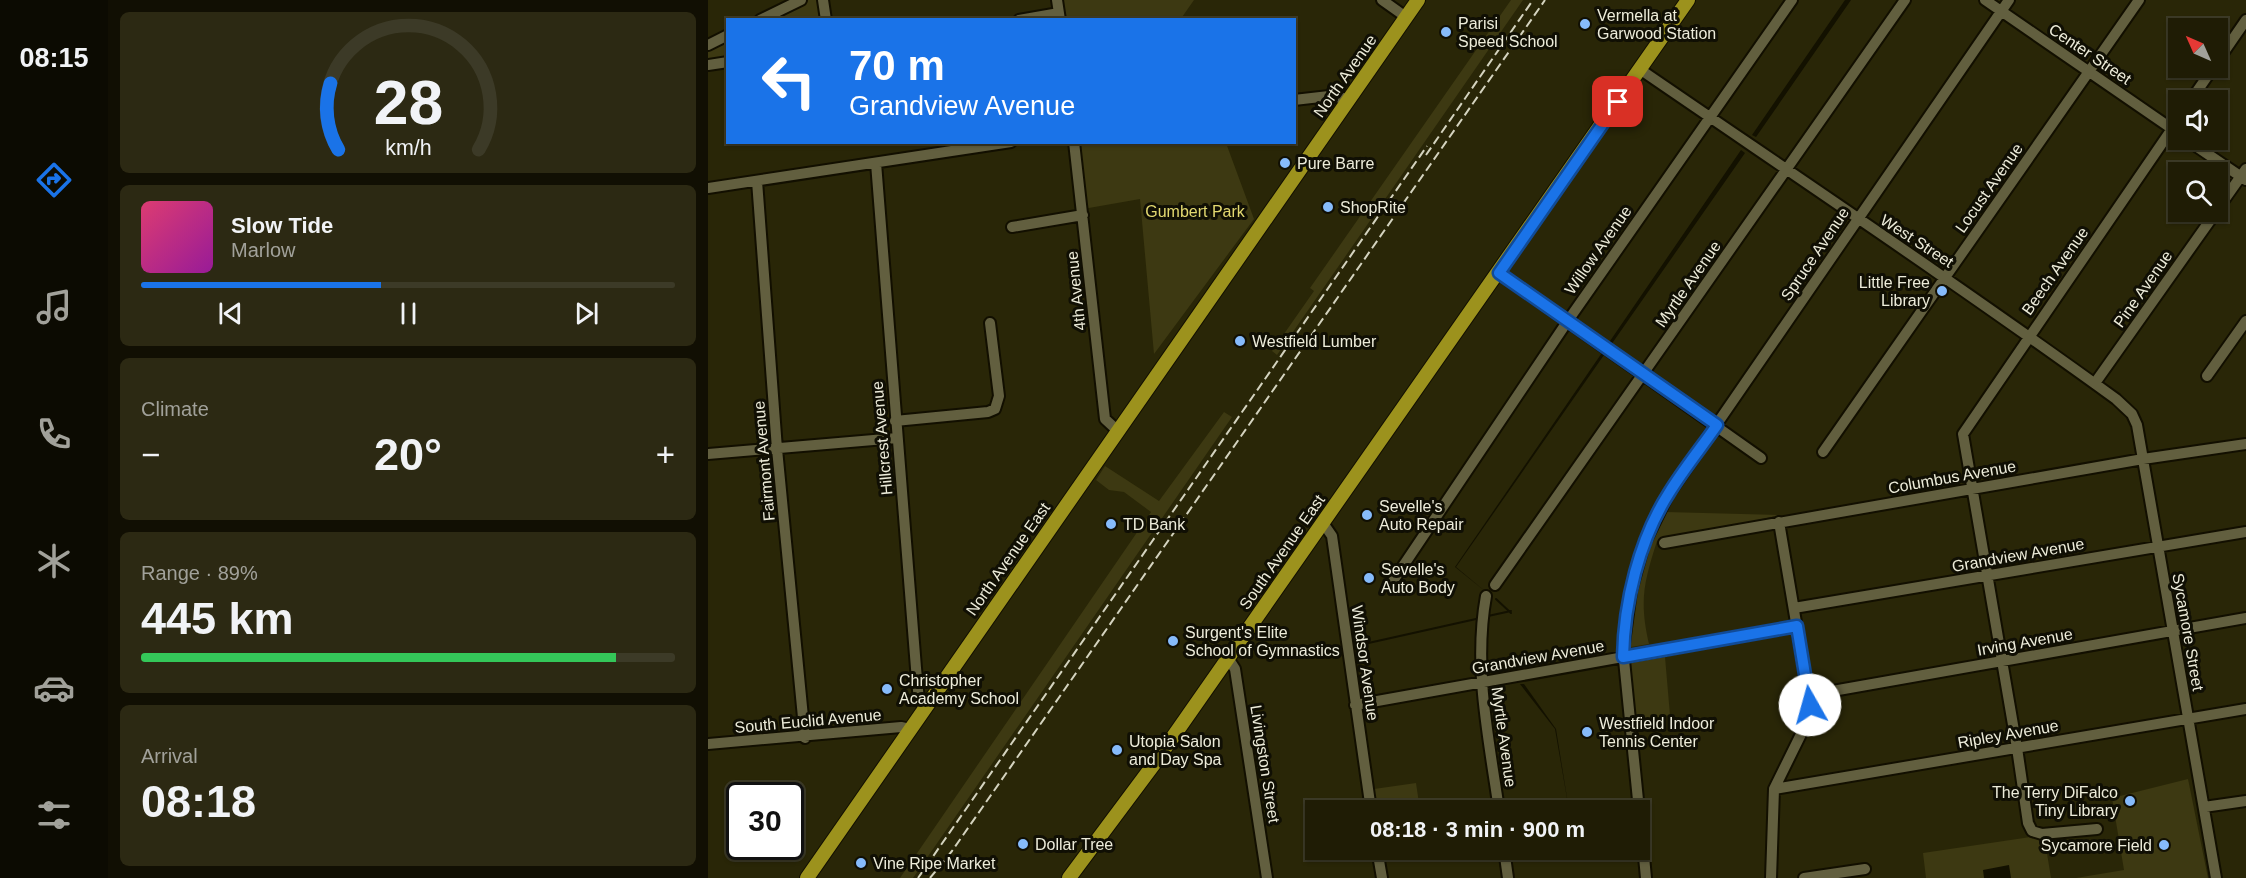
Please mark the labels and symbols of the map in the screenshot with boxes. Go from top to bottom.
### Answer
place label: Vermella at Garwood Station [1597,7,1716,42]
place label: Parisi Speed School [1458,15,1558,50]
marker: Vermella at Garwood Station [1578,17,1592,31]
north arrow [2168,18,2228,78]
street label: Center Street [2046,20,2135,88]
marker: Parisi Speed School [1439,25,1453,39]
street label: North Avenue [1310,31,1380,120]
pin [1592,76,1643,127]
street label: Locust Avenue [1952,140,2026,236]
place label: Pure Barre [1297,155,1374,172]
marker: Pure Barre [1278,156,1292,170]
place label: ShopRite [1340,199,1406,216]
marker: ShopRite [1321,200,1335,214]
park label: Gumbert Park [1145,203,1246,220]
street label: Willow Avenue [1561,203,1635,297]
street label: Spruce Avenue [1778,204,1852,304]
street label: West Street [1877,211,1957,271]
street label: Beech Avenue [2019,224,2092,318]
street label: Myrtle Avenue [1652,238,1724,330]
street label: Pine Avenue [2110,247,2176,331]
street label: 4th Avenue [1063,250,1089,332]
place label: Little Free Library [1859,274,1930,309]
marker: Little Free Library [1935,284,1949,298]
place label: Westfield Lumber [1252,333,1377,350]
marker: Westfield Lumber [1233,334,1247,348]
street label: Hillcrest Avenue [869,380,895,496]
street label: Fairmont Avenue [750,400,778,522]
street label: Columbus Avenue [1887,457,2017,497]
street label: South Avenue East [1236,491,1328,613]
place label: Sevelle's Auto Repair [1379,498,1464,533]
street label: North Avenue East [963,499,1053,618]
marker: Sevelle's Auto Repair [1360,508,1374,522]
place label: TD Bank [1123,516,1186,533]
marker: TD Bank [1104,517,1118,531]
street label: Grandview Avenue [1951,535,2086,575]
place label: Sevelle's Auto Body [1381,561,1455,596]
marker: Sevelle's Auto Body [1362,571,1376,585]
street label: Sycamore Street [2169,572,2207,693]
street label: Windsor Avenue [1348,604,1382,722]
place label: Surgent's Elite School of Gymnastics [1185,624,1340,659]
street label: Irving Avenue [1976,625,2074,659]
marker: Surgent's Elite School of Gymnastics [1166,634,1180,648]
street label: Grandview Avenue [1471,637,1606,677]
place label: Christopher Academy School [899,672,1019,707]
position arrow [1778,673,1842,737]
marker: Christopher Academy School [880,682,894,696]
street label: Myrtle Avenue [1489,686,1519,788]
street label: Livingston Street [1247,704,1283,825]
street label: South Euclid Avenue [734,706,882,736]
place label: Westfield Indoor Tennis Center [1599,715,1715,750]
street label: Ripley Avenue [1956,717,2060,751]
marker: Westfield Indoor Tennis Center [1580,725,1594,739]
place label: Utopia Salon and Day Spa [1129,733,1222,768]
marker: Utopia Salon and Day Spa [1110,743,1124,757]
speed limit sign: 30 [726,782,804,860]
place label: The Terry DiFalco Tiny Library [1992,784,2118,819]
marker: The Terry DiFalco Tiny Library [2123,794,2137,808]
place label: Dollar Tree [1035,836,1113,853]
marker: Dollar Tree [1016,837,1030,851]
place label: Sycamore Field [2041,837,2152,854]
marker: Sycamore Field [2157,838,2171,852]
place label: Vine Ripe Market [873,855,996,872]
marker: Vine Ripe Market [854,856,868,870]

